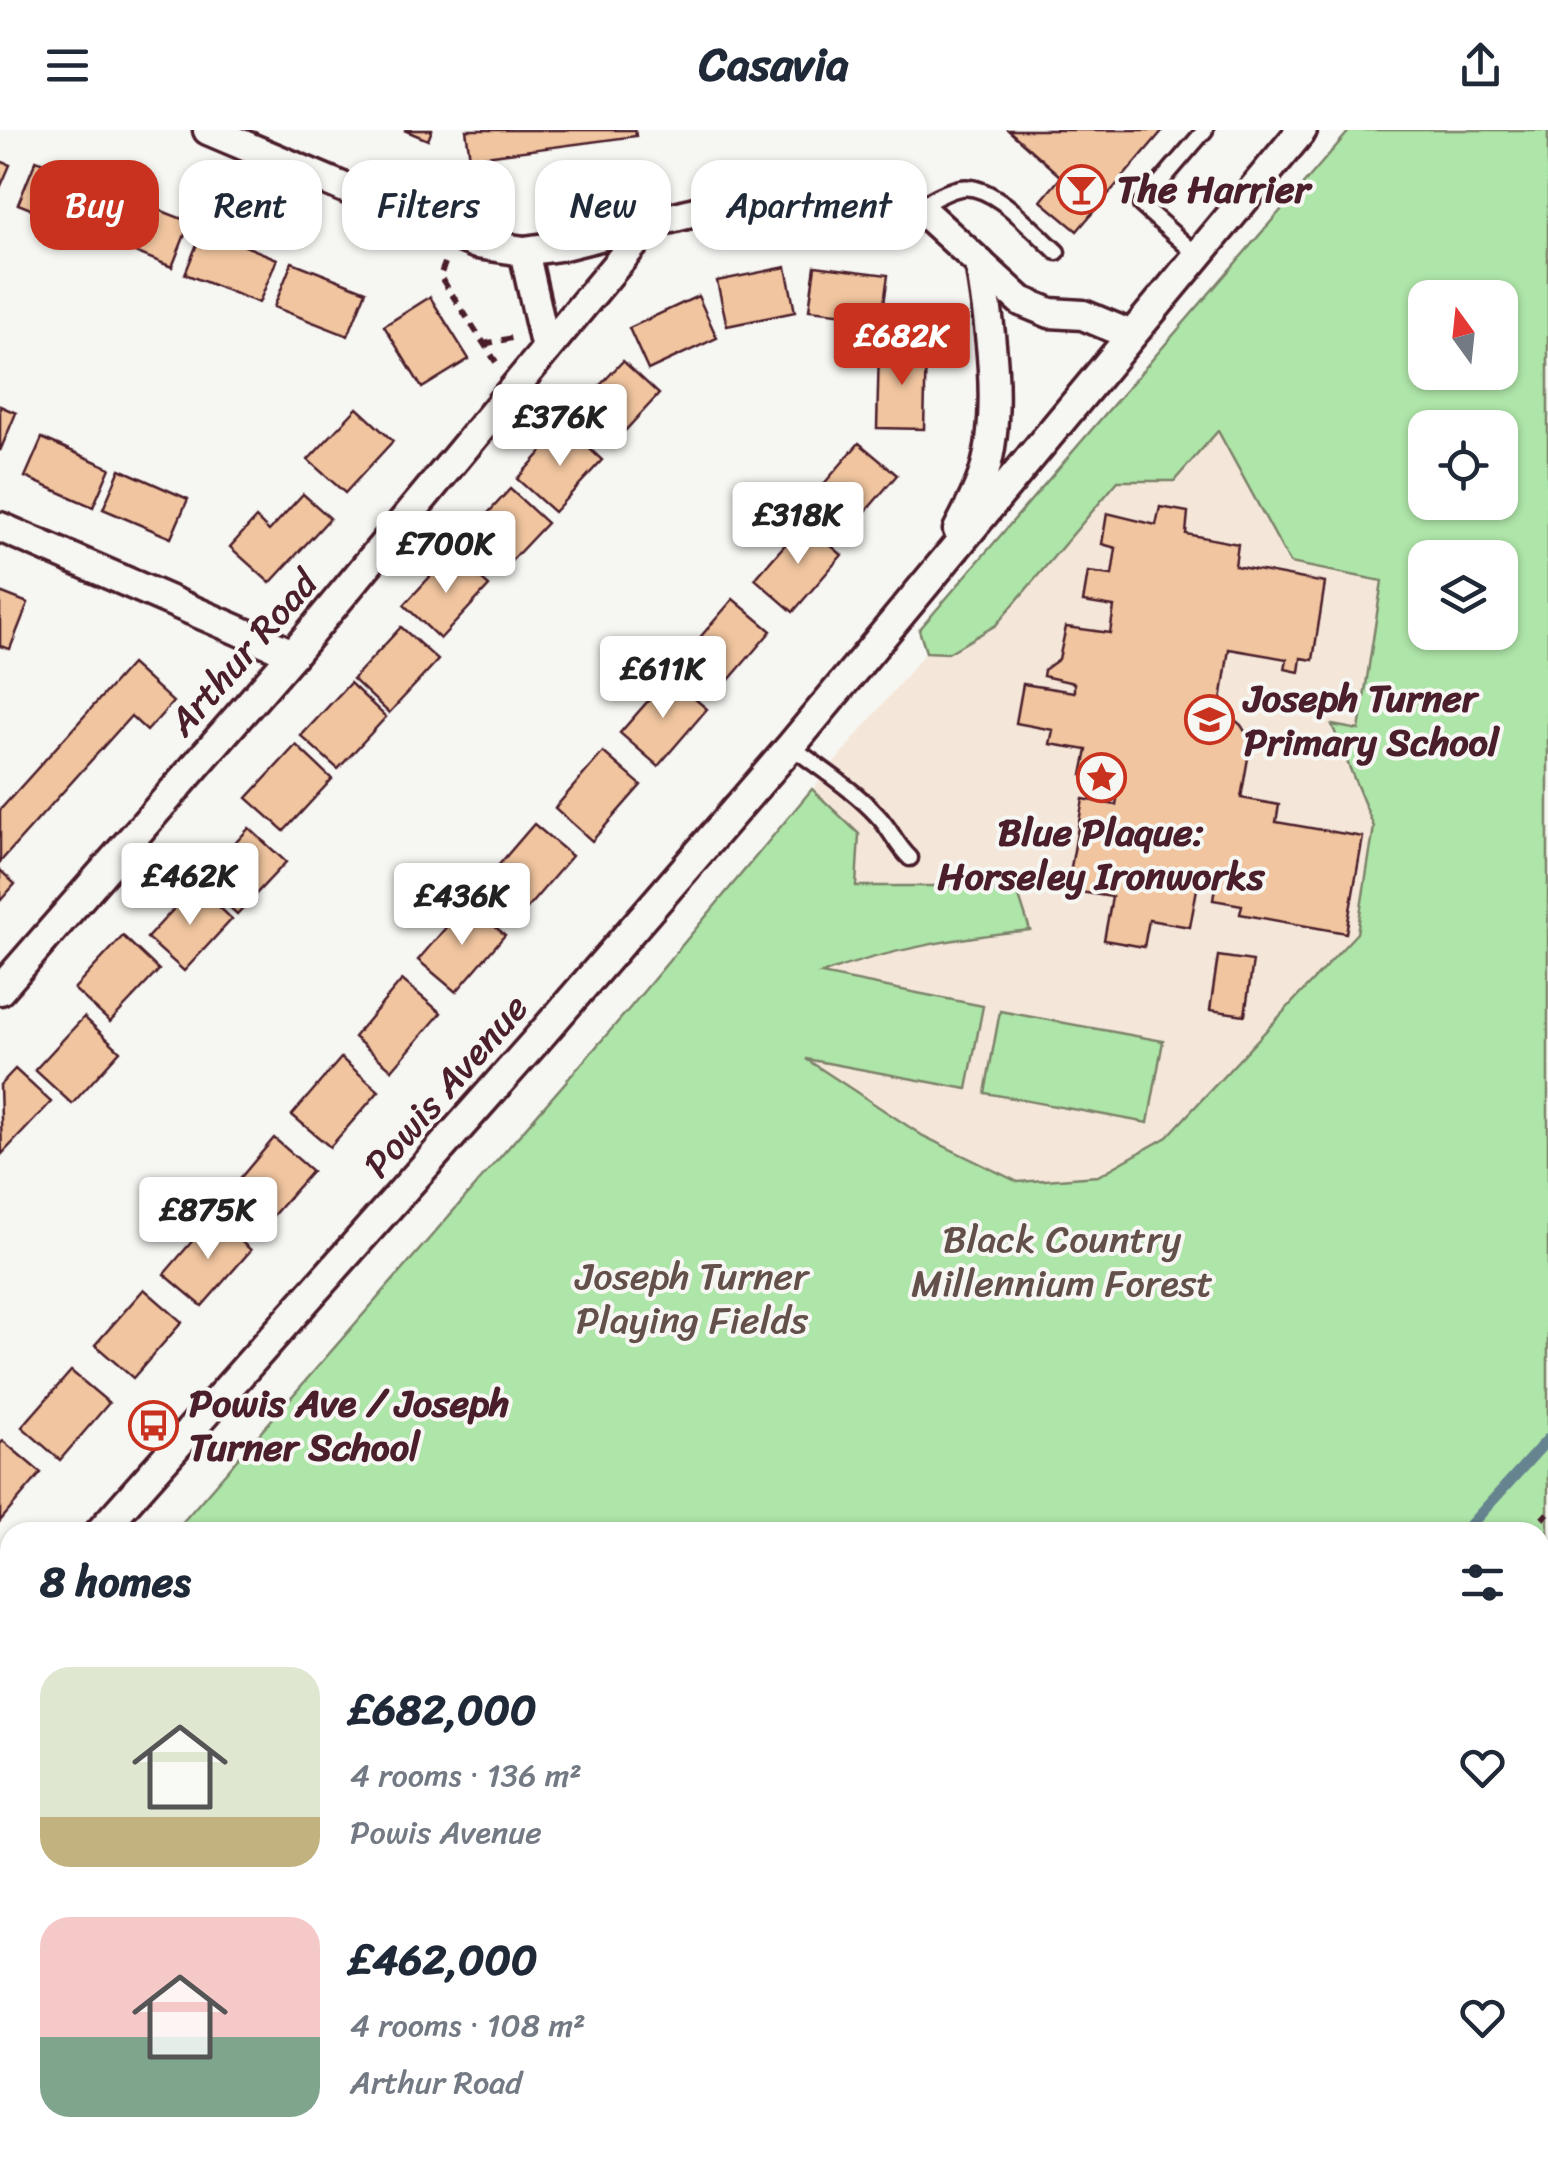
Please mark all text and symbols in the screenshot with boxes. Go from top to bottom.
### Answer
text: Casavia [699,25,849,105]
icon: menu [40,38,95,93]
icon: share [1453,38,1508,93]
place label: The Harrier [1117,156,1314,223]
chip: Buy [30,160,159,250]
chip: Rent [179,160,322,250]
chip: Filters [342,160,515,250]
chip: New [535,160,671,250]
chip: Apartment [691,160,927,250]
bar icon: The Harrier [1056,163,1108,215]
north arrow [1408,280,1518,390]
map controls [1408,280,1518,650]
pin: £682K [832,303,972,388]
text: £682K [856,307,948,364]
pin: £376K [490,384,630,469]
text: £376K [515,388,605,445]
button: locate [1408,410,1518,520]
pin: £318K [728,482,868,567]
text: £318K [754,486,842,543]
pin: £700K [376,511,516,596]
text: £700K [398,515,494,572]
button: layers [1408,540,1518,650]
street label: Arthur Road [150,552,337,753]
pin: £611K [593,636,733,721]
text: £611K [622,640,704,697]
place label: Joseph Turner Primary School [1242,665,1501,776]
school or university icon: Joseph Turner Primary School [1183,694,1235,746]
place icon: Blue Plaque: Horseley Ironworks [1075,752,1127,804]
place label: Blue Plaque: Horseley Ironworks [938,799,1266,910]
pin: £462K [120,843,260,928]
text: £462K [143,847,237,904]
pin: £436K [392,863,532,948]
text: £436K [416,867,508,924]
street label: Powis Avenue [346,978,546,1194]
pin: £875K [138,1177,278,1262]
text: £875K [161,1181,255,1238]
park label: Black Country Millennium Forest [911,1206,1213,1317]
park label: Joseph Turner Playing Fields [573,1243,811,1354]
place label: Powis Ave / Joseph Turner School [189,1370,509,1481]
bus stop icon: Powis Ave / Joseph Turner School [128,1399,180,1451]
text: 8 homes [40,1545,191,1619]
icon: filters [1455,1555,1510,1610]
text: £682,000 [350,1673,537,1747]
icon: home [120,1707,240,1827]
icon: heart [1455,1740,1510,1795]
text: 4 rooms · 136 m² [350,1747,582,1804]
text: Powis Avenue [350,1804,542,1861]
text: £462,000 [350,1923,538,1997]
icon: home [120,1957,240,2077]
icon: heart [1455,1990,1510,2045]
text: 4 rooms · 108 m² [350,1997,586,2054]
text: Arthur Road [350,2054,522,2111]

